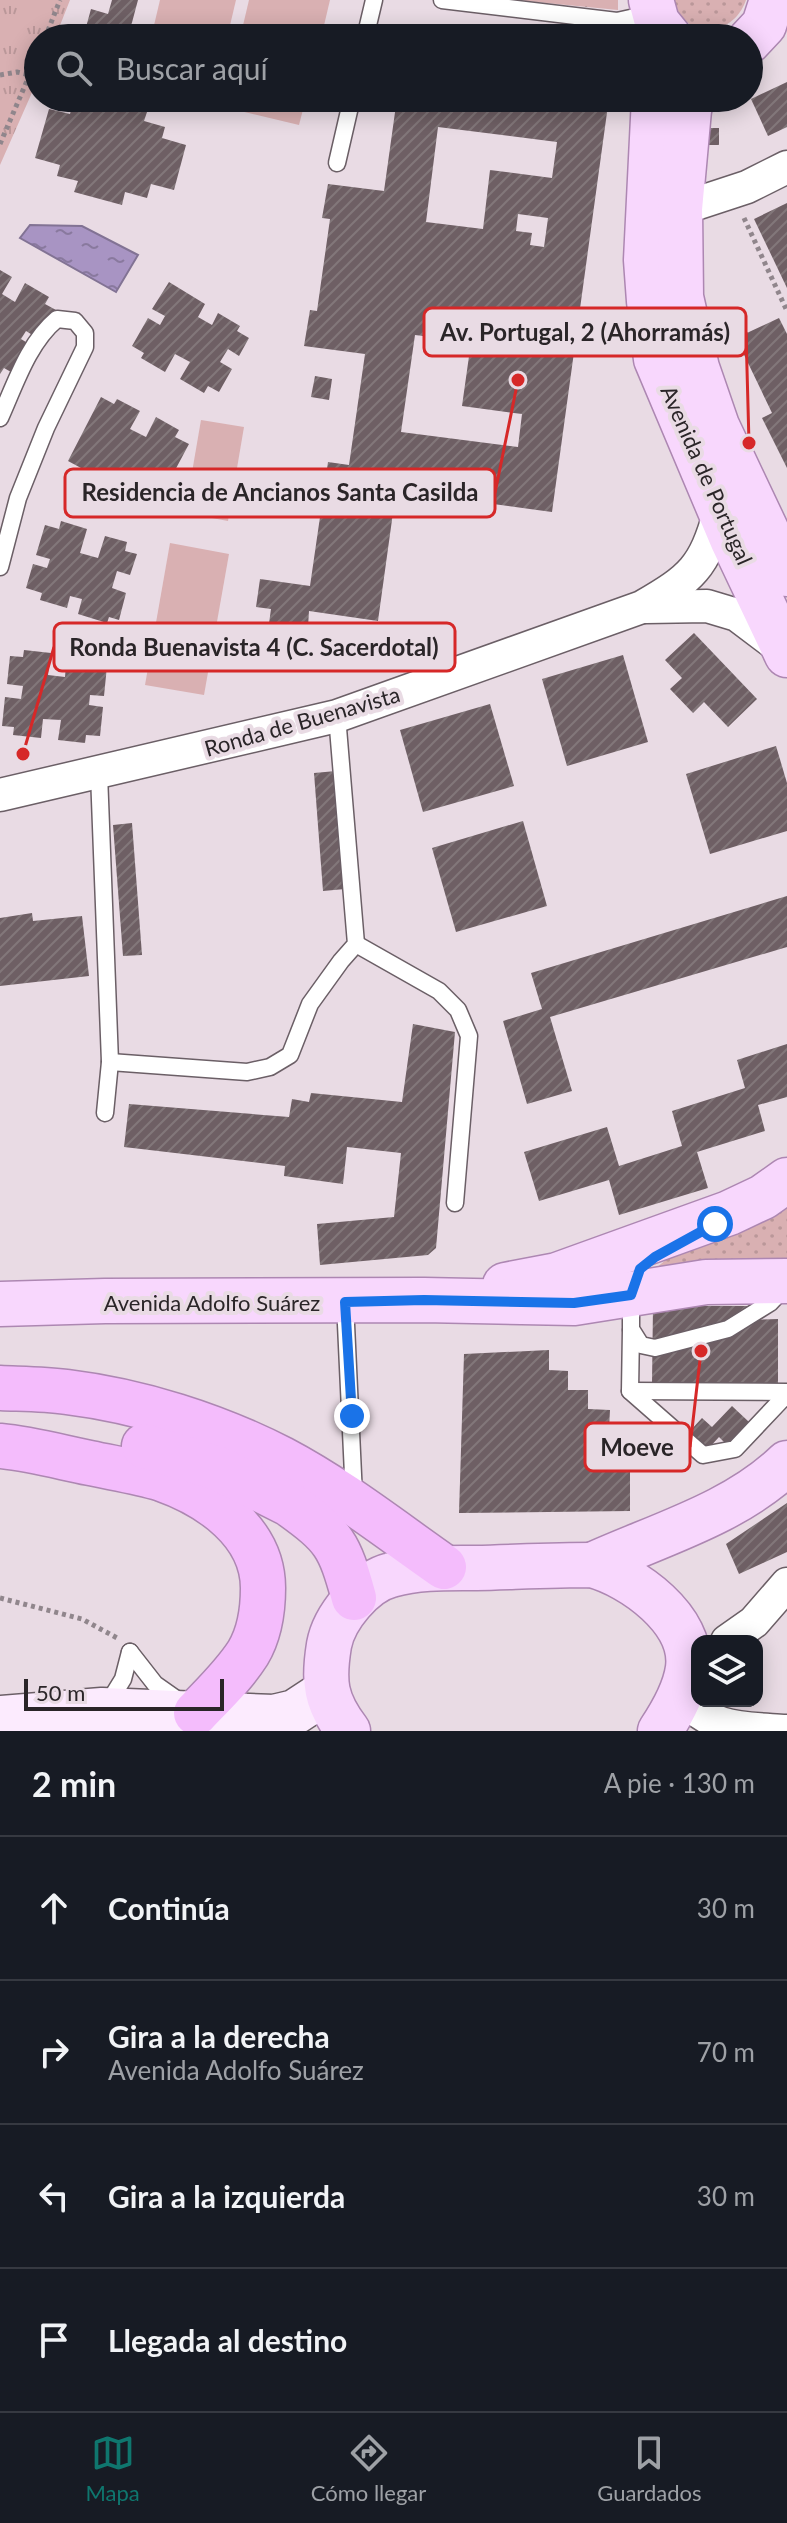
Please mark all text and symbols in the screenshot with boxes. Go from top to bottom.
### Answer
search box [24,24,763,112]
icon: search [52,46,96,90]
text: Buscar aquí [116,50,268,86]
callout: Av. Portugal, 2 (Ahorramás) [424,308,746,356]
text: Av. Portugal, 2 (Ahorramás) [439,317,730,346]
street label: Avenida de Portugal [655,381,759,569]
callout: Residencia de Ancianos Santa Casilda [65,469,495,517]
text: Residencia de Ancianos Santa Casilda [82,477,478,506]
callout: Ronda Buenavista 4 (C. Sacerdotal) [54,623,455,671]
text: Ronda Buenavista 4 (C. Sacerdotal) [69,632,439,661]
street label: Ronda de Buenavista [201,680,403,762]
route start [697,1206,733,1242]
street label: Avenida Adolfo Suárez [104,1289,320,1316]
route end [334,1398,370,1434]
callout: Moeve [585,1423,690,1471]
text: Moeve [600,1432,674,1461]
map controls [691,1635,763,1707]
button: layers [691,1635,763,1707]
scale bar [24,1675,224,1711]
text: 50 m [36,1679,85,1706]
text: 2 min [32,1763,116,1804]
text: A pie · 130 m [604,1767,755,1799]
icon: ahead [32,1886,76,1930]
text: Continúa [108,1890,230,1926]
text: 30 m [697,1892,755,1924]
text: Gira a la derecha [108,2018,330,2054]
icon: right [32,2030,76,2074]
text: 70 m [697,2036,755,2068]
text: Avenida Adolfo Suárez [108,2054,364,2086]
icon: left [32,2174,76,2218]
text: Gira a la izquierda [108,2178,345,2214]
text: 30 m [697,2180,755,2212]
icon: arrive [32,2318,76,2362]
text: Llegada al destino [108,2322,347,2358]
tab: Mapa [85,2431,140,2506]
tab: Cómo llegar [311,2431,426,2506]
tab: Guardados [597,2431,702,2506]

